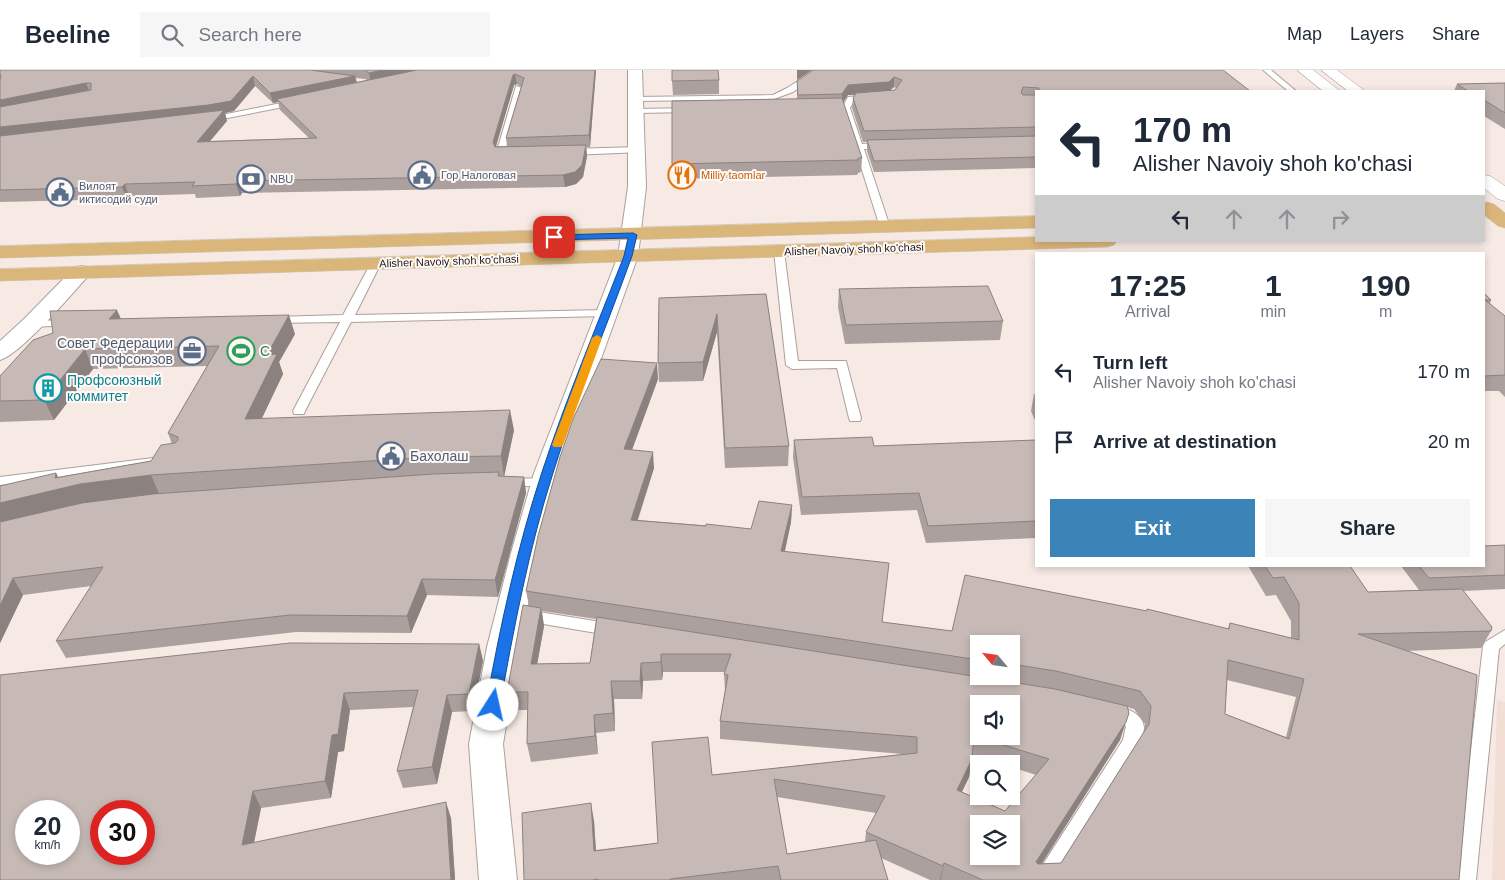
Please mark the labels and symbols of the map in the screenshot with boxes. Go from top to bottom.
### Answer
public building icon: Гор Налоговая [407,160,437,190]
restaurant icon: Milliy taomlar [667,160,697,190]
bank icon: NBU [236,164,266,194]
place label: Гор Налоговая [441,169,516,181]
place label: Milliy taomlar [701,169,766,181]
place label: NBU [270,173,293,185]
public building icon: Вилоят иктисодий суди [45,177,75,207]
place label: Вилоят иктисодий суди [79,180,158,205]
pin [533,216,575,258]
street label: Alisher Navoiy shoh ko'chasi [784,241,924,257]
street label: Alisher Navoiy shoh ko'chasi [379,253,519,269]
place label: Совет Федерации профсоюзов [57,335,173,367]
office icon: Совет Федерации профсоюзов [177,336,207,366]
sports icon: С [226,336,256,366]
place label: С [260,343,270,359]
place label: Профсоюзный коммитет [67,372,162,404]
building icon: Профсоюзный коммитет [33,373,63,403]
public building icon: Бахолаш [376,441,406,471]
place label: Бахолаш [410,448,468,464]
north arrow [970,635,1020,685]
position arrow [466,678,518,730]
speed limit sign: 30 [90,800,155,865]

